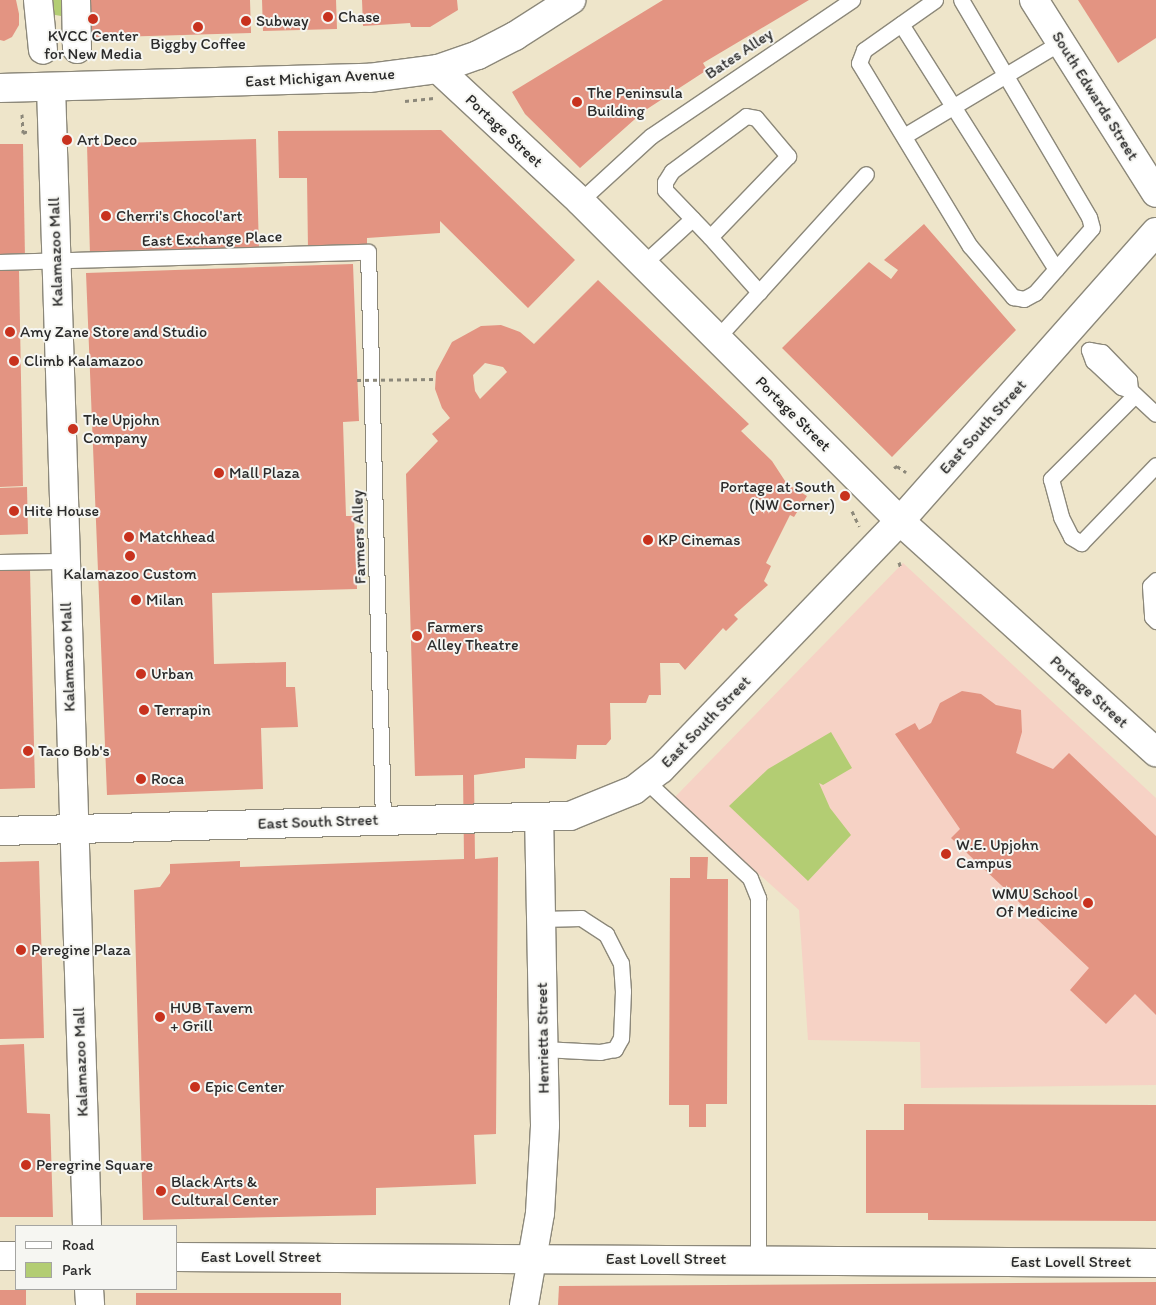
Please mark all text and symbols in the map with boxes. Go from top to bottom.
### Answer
place label: Chase [338,7,380,27]
place label: Subway [256,11,308,31]
marker: Chase [322,11,334,23]
marker: KVCC Center for New Media [87,13,99,25]
marker: Subway [240,15,252,27]
marker: Biggby Coffee [192,21,204,33]
street label: Bates Alley [702,24,776,84]
place label: KVCC Center for New Media [44,26,142,64]
street label: South Edwards Street [1047,28,1143,164]
place label: Biggby Coffee [150,34,246,54]
street label: East Michigan Avenue [245,65,395,91]
place label: The Peninsula Building [587,83,683,121]
street label: Portage Street [461,90,547,172]
marker: The Peninsula Building [571,96,583,108]
place label: Art Deco [77,130,137,150]
marker: Art Deco [61,134,73,146]
street label: Kalamazoo Mall [44,197,68,307]
place label: Cherri's Chocol'art [116,206,243,226]
marker: Cherri's Chocol'art [100,210,112,222]
street label: East Exchange Place [142,227,282,251]
place label: Amy Zane Store and Studio [20,322,207,342]
marker: Amy Zane Store and Studio [4,326,16,338]
place label: Climb Kalamazoo [24,351,144,371]
marker: Climb Kalamazoo [8,355,20,367]
street label: Portage Street [751,372,835,456]
street label: East South Street [936,376,1030,478]
place label: The Upjohn Company [83,410,161,448]
marker: The Upjohn Company [67,423,79,435]
place label: Mall Plaza [229,463,300,483]
marker: Mall Plaza [213,467,225,479]
place label: Portage at South (NW Corner) [720,477,835,515]
street label: Farmers Alley [348,489,370,585]
marker: Portage at South (NW Corner) [839,490,851,502]
place label: Hite House [24,501,99,521]
marker: Hite House [8,505,20,517]
place label: Matchhead [139,527,215,547]
place label: KP Cinemas [658,530,740,550]
marker: Matchhead [123,531,135,543]
marker: KP Cinemas [642,534,654,546]
marker: Kalamazoo Custom [124,550,136,562]
place label: Kalamazoo Custom [63,564,197,584]
place label: Milan [146,590,184,610]
marker: Milan [130,594,142,606]
street label: Kalamazoo Mall [56,602,80,712]
place label: Farmers Alley Theatre [427,617,518,655]
marker: Farmers Alley Theatre [411,630,423,642]
street label: Portage Street [1046,652,1132,732]
place label: Urban [151,664,194,684]
marker: Urban [135,668,147,680]
street label: East South Street [657,672,755,772]
place label: Terrapin [154,700,211,720]
marker: Terrapin [138,704,150,716]
place label: Taco Bob's [38,741,110,761]
marker: Taco Bob's [22,745,34,757]
place label: Roca [151,769,184,789]
marker: Roca [135,773,147,785]
street label: East South Street [258,810,378,834]
place label: W.E. Upjohn Campus [956,835,1039,873]
marker: W.E. Upjohn Campus [940,848,952,860]
place label: WMU School Of Medicine [992,884,1078,922]
marker: WMU School Of Medicine [1082,897,1094,909]
place label: Peregine Plaza [31,940,131,960]
marker: Peregine Plaza [15,944,27,956]
street label: Henrietta Street [532,982,554,1094]
place label: HUB Tavern + Grill [170,998,251,1036]
street label: Kalamazoo Mall [69,1007,93,1117]
marker: HUB Tavern + Grill [154,1011,166,1023]
place label: Epic Center [205,1077,284,1097]
marker: Epic Center [189,1081,201,1093]
place label: Peregrine Square [36,1155,153,1175]
marker: Peregrine Square [20,1159,32,1171]
place label: Black Arts & Cultural Center [171,1172,279,1210]
marker: Black Arts & Cultural Center [155,1185,167,1197]
legend [15,1225,178,1290]
text: Road [62,1236,94,1254]
street label: East Lovell Street [201,1247,321,1267]
street label: East Lovell Street [606,1249,726,1269]
street label: East Lovell Street [1011,1252,1131,1272]
text: Park [62,1261,92,1279]

